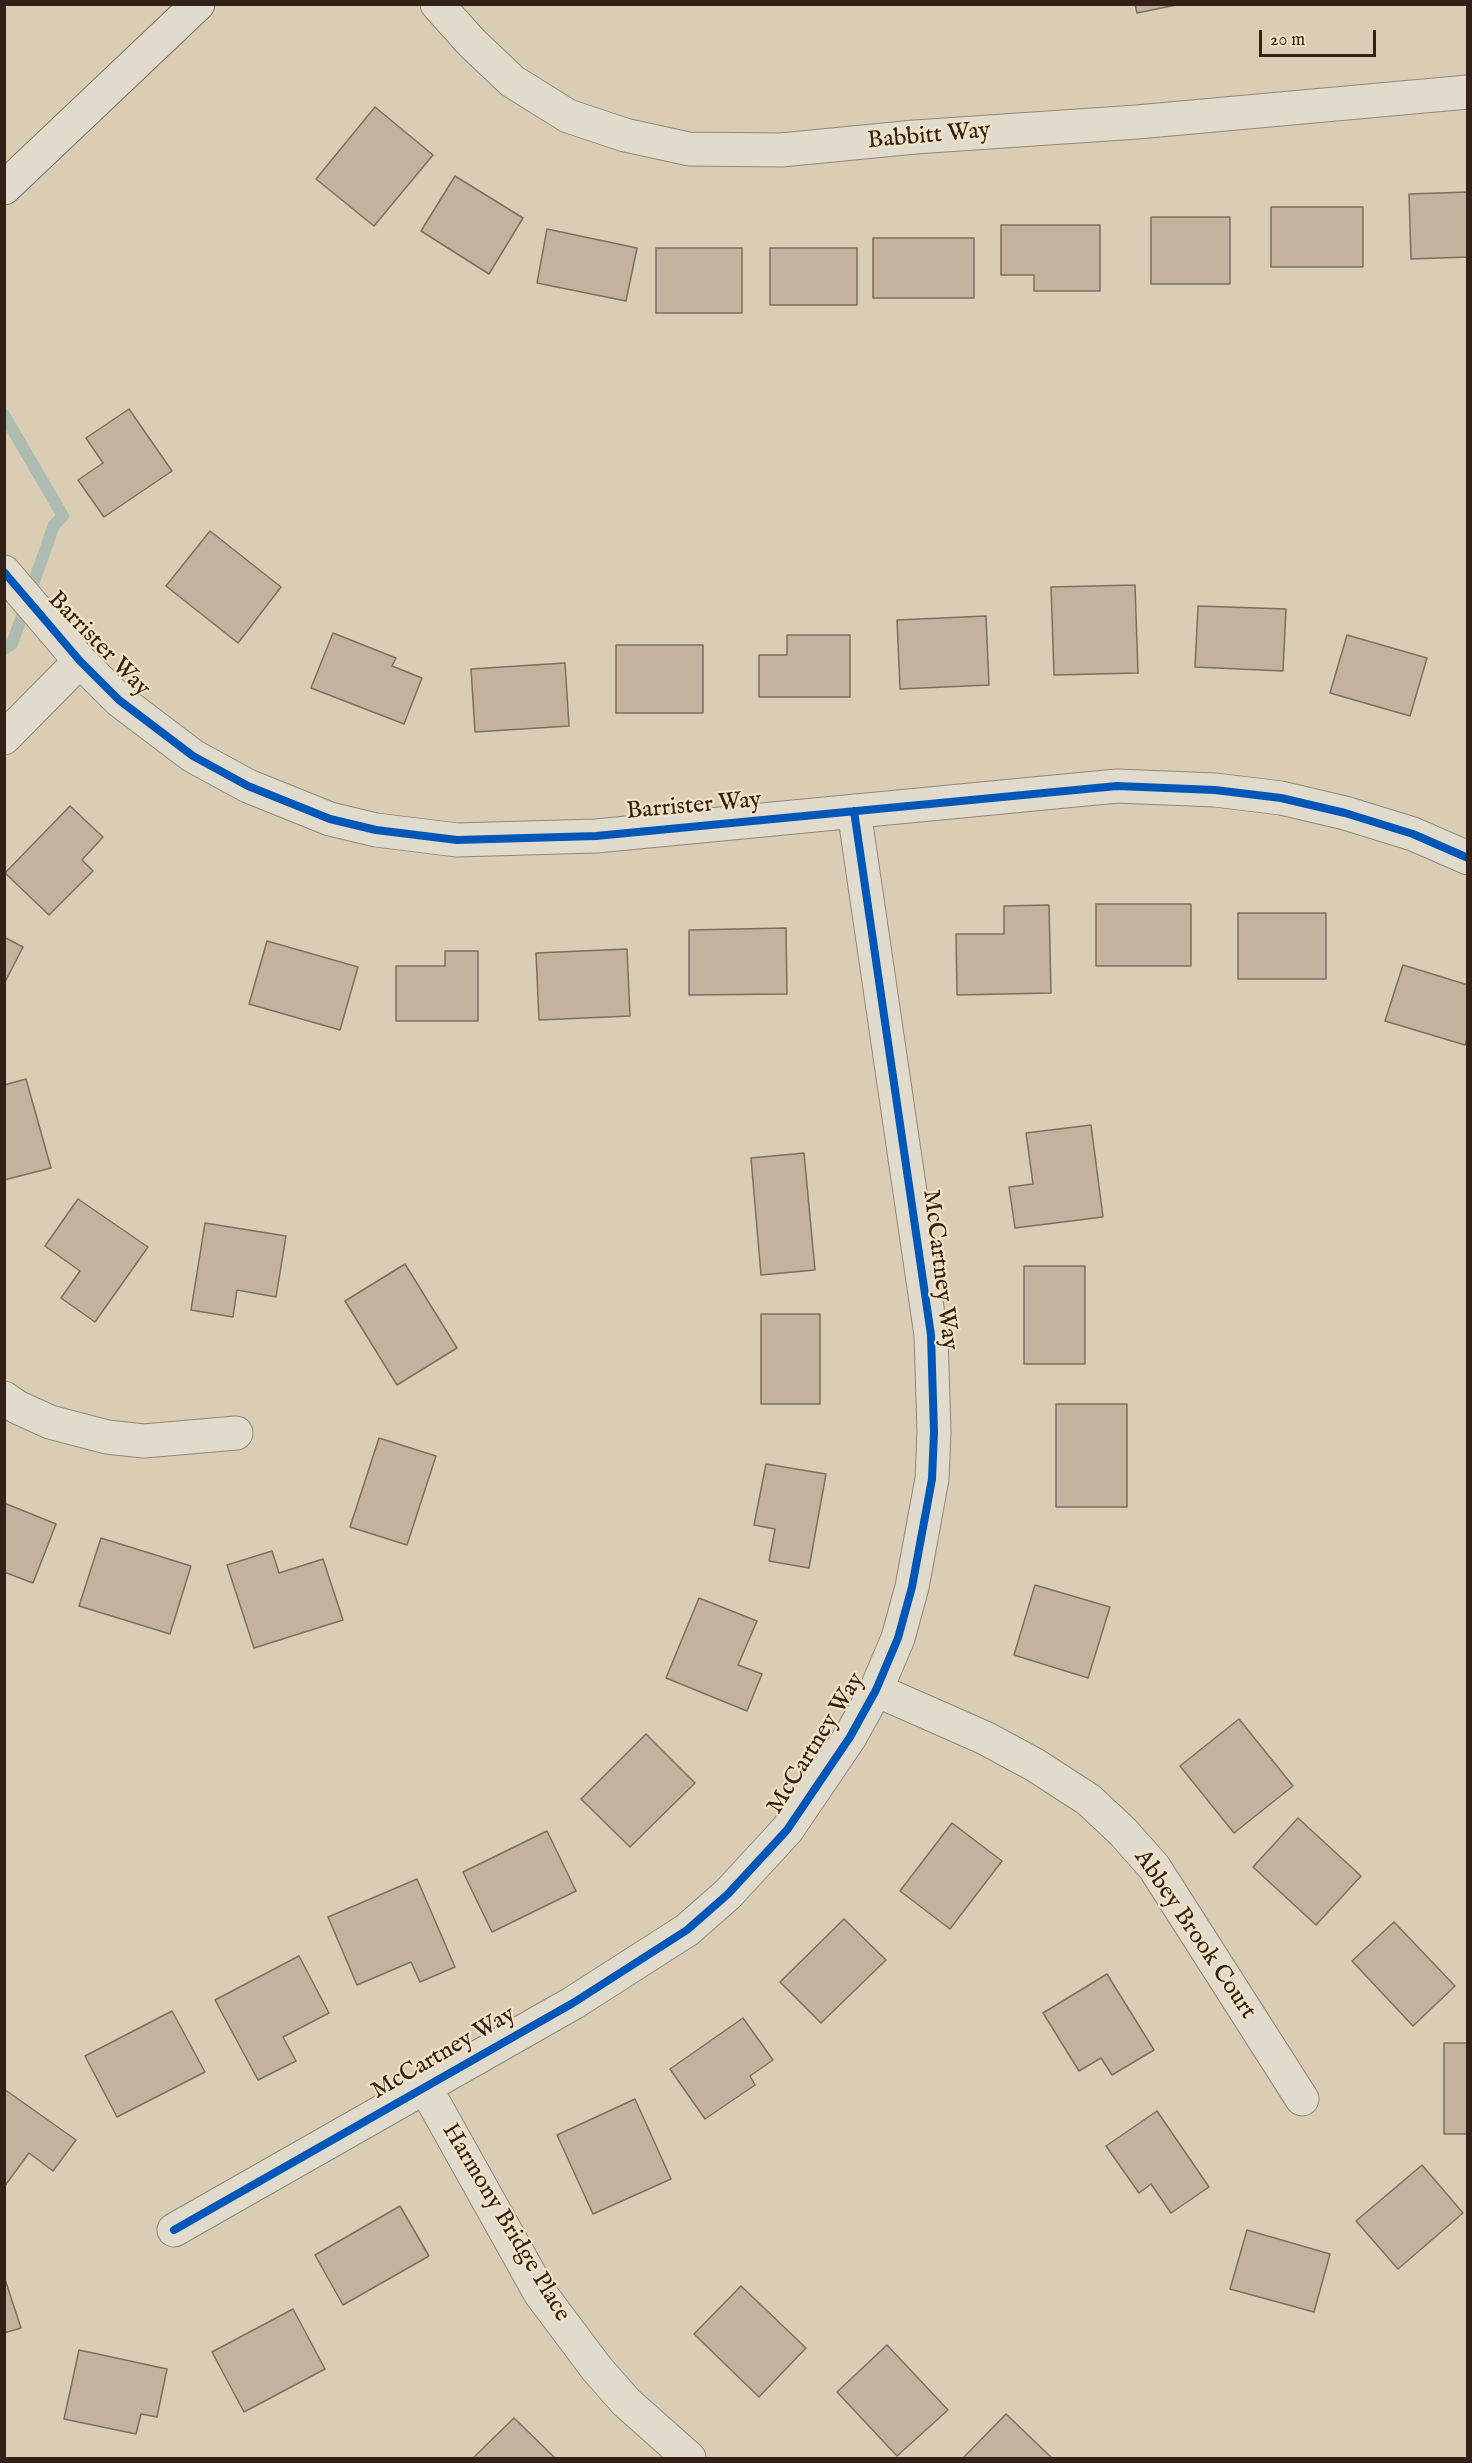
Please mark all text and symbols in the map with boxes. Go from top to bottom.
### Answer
scale bar [1262,18,1379,56]
text: 20 m [1270,29,1305,52]
street label: Babbitt Way [866,117,992,157]
street label: Barrister Way [41,586,155,704]
street label: Barrister Way [625,787,763,827]
street label: McCartney Way [915,1188,963,1352]
street label: McCartney Way [762,1668,872,1820]
street label: Abbey Brook Court [1127,1845,1261,2025]
street label: McCartney Way [367,2001,521,2107]
street label: Harmony Bridge Place [434,2119,576,2327]

